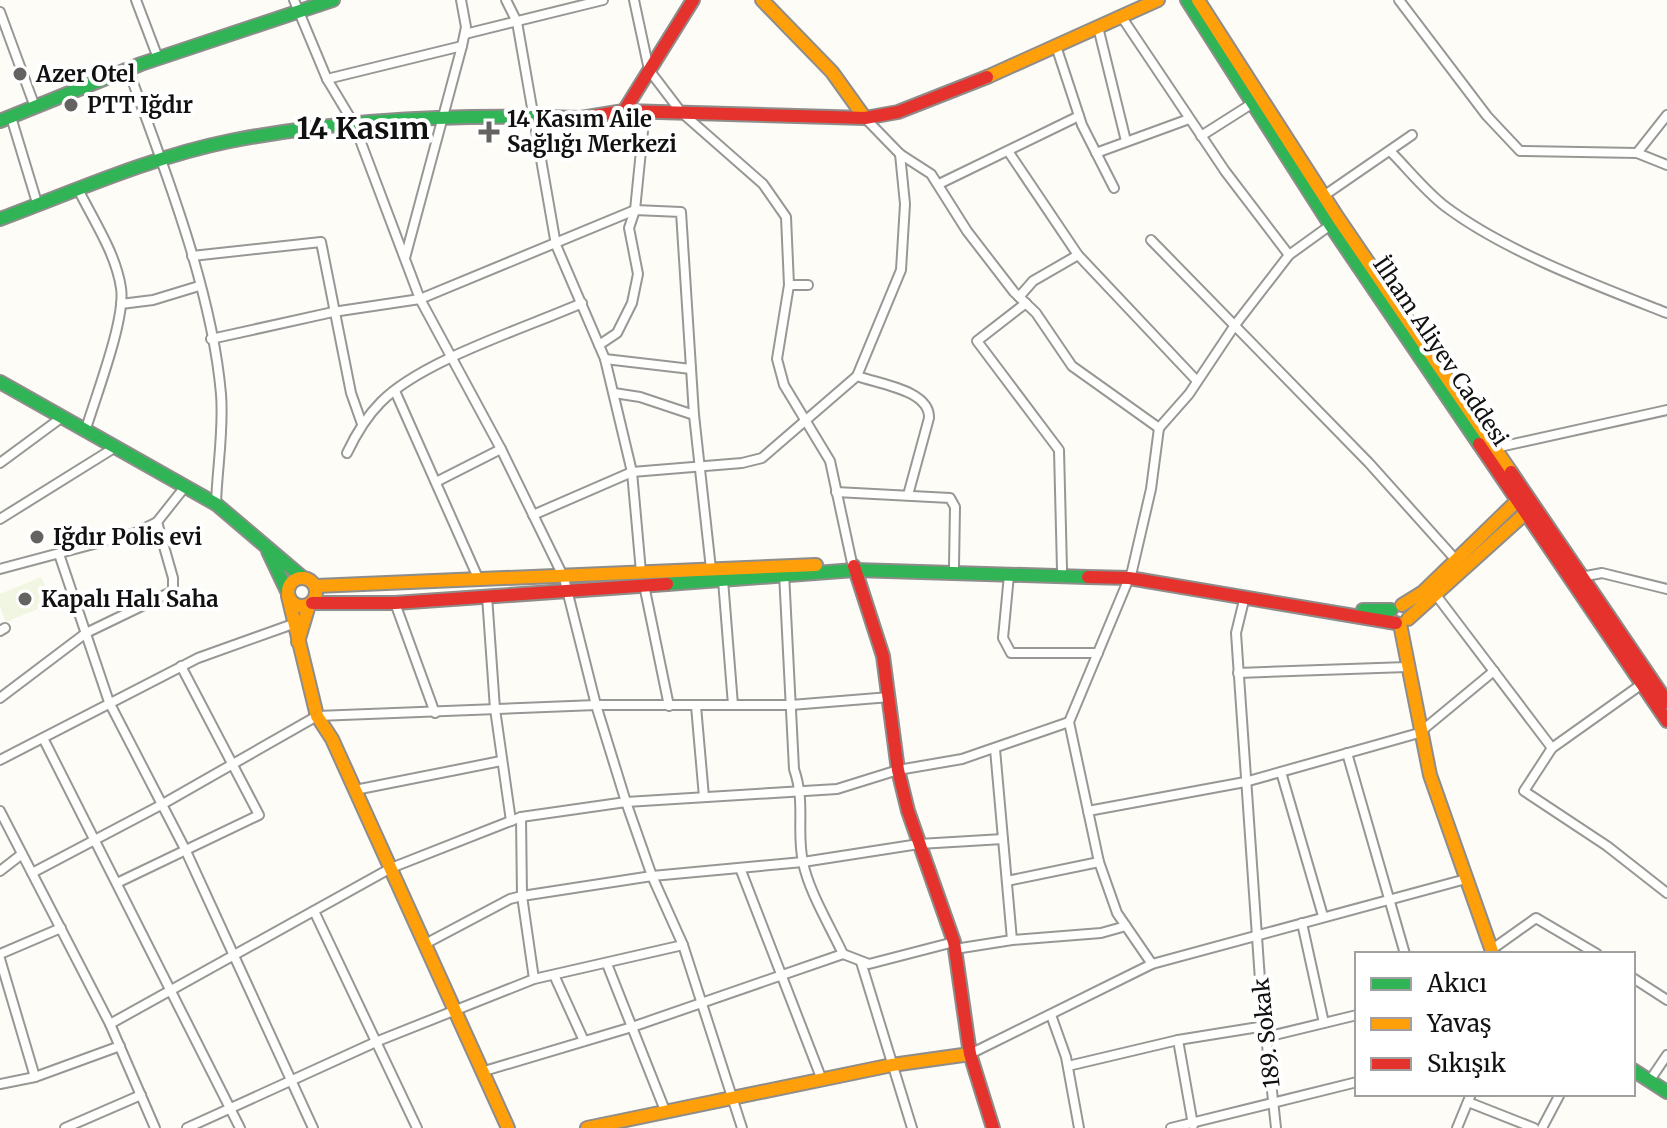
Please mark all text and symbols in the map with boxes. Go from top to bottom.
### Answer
place label: Azer Otel [35,60,135,88]
marker: Azer Otel [11,65,29,83]
place label: PTT Iğdır [87,91,193,119]
marker: PTT Iğdır [62,96,80,114]
place label: 14 Kasım Aile Sağlığı Merkezi [507,105,677,158]
district label: 14 Kasım [296,109,430,147]
marker: 14 Kasım Aile Sağlığı Merkezi [478,121,500,143]
street label: İlham Aliyev Caddesi [1367,251,1515,451]
place label: Iğdır Polis evi [53,523,202,551]
marker: Iğdır Polis evi [28,528,46,546]
place label: Kapalı Halı Saha [41,585,219,613]
marker: Kapalı Halı Saha [16,590,34,608]
legend [1355,952,1635,1096]
text: Akıcı [1426,968,1487,999]
street label: 189. Sokak [1246,977,1286,1089]
text: Yavaş [1426,1008,1492,1039]
text: Sıkışık [1427,1048,1507,1079]

